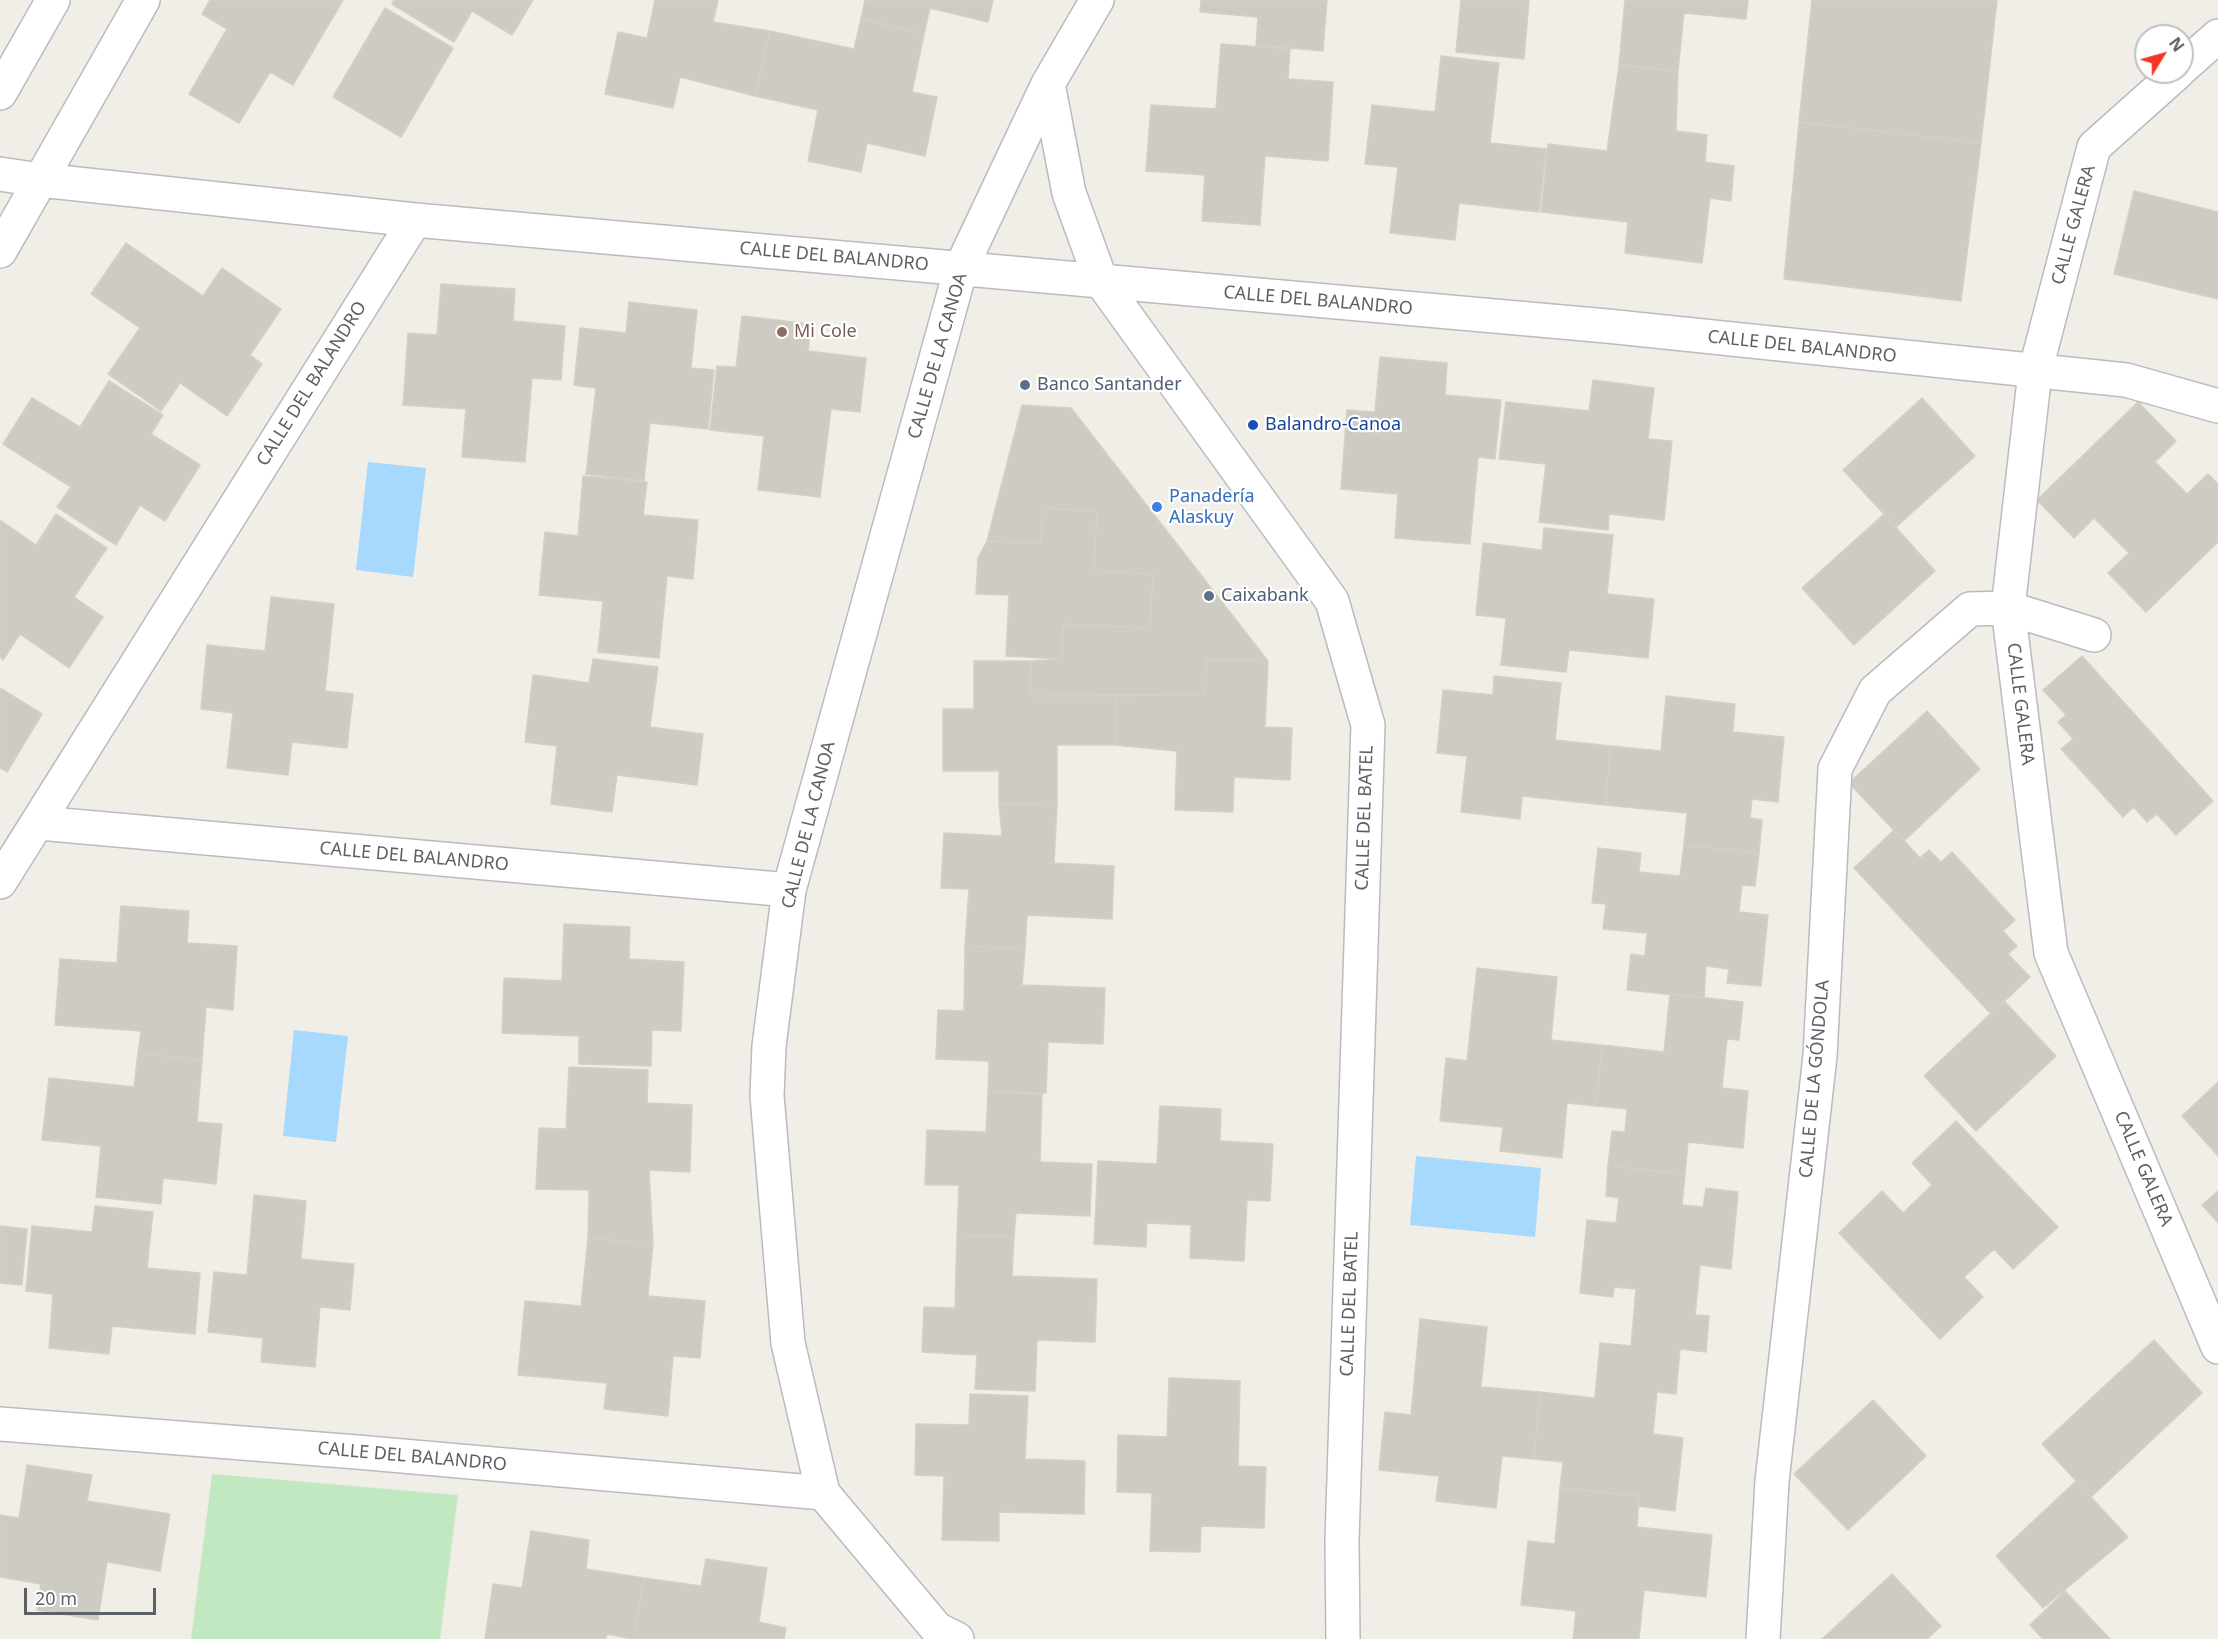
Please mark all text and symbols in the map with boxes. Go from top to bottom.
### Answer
north arrow [2134,24,2194,84]
text: N [2164,33,2189,56]
street label: CALLE GALERA [2048,163,2100,287]
street label: CALLE DEL BALANDRO [738,238,930,276]
street label: CALLE DE LA CANOA [904,271,972,441]
street label: CALLE DEL BALANDRO [1222,282,1414,320]
street label: CALLE DEL BALANDRO [253,298,371,470]
place label: Mi Cole [794,321,857,343]
marker: Mi Cole [775,325,789,339]
street label: CALLE DEL BALANDRO [1706,326,1898,368]
place label: Banco Santander [1037,374,1182,396]
marker: Banco Santander [1018,378,1032,392]
place label: Balandro-Canoa [1265,414,1401,436]
marker: Balandro-Canoa [1246,418,1260,432]
place label: Panadería Alaskuy [1169,486,1255,528]
marker: Panadería Alaskuy [1150,500,1164,514]
place label: Caixabank [1221,585,1309,607]
marker: Caixabank [1202,589,1216,603]
street label: CALLE GALERA [2002,642,2038,766]
street label: CALLE DE LA CANOA [778,739,840,911]
street label: CALLE DEL BATEL [1352,745,1378,891]
street label: CALLE DEL BALANDRO [318,838,510,876]
street label: CALLE DE LA GÓNDOLA [1796,979,1834,1179]
street label: CALLE GALERA [2109,1108,2177,1230]
street label: CALLE DEL BATEL [1337,1231,1363,1377]
street label: CALLE DEL BALANDRO [316,1438,508,1476]
scale bar [27,1576,159,1614]
text: 20 m [35,1586,77,1610]

